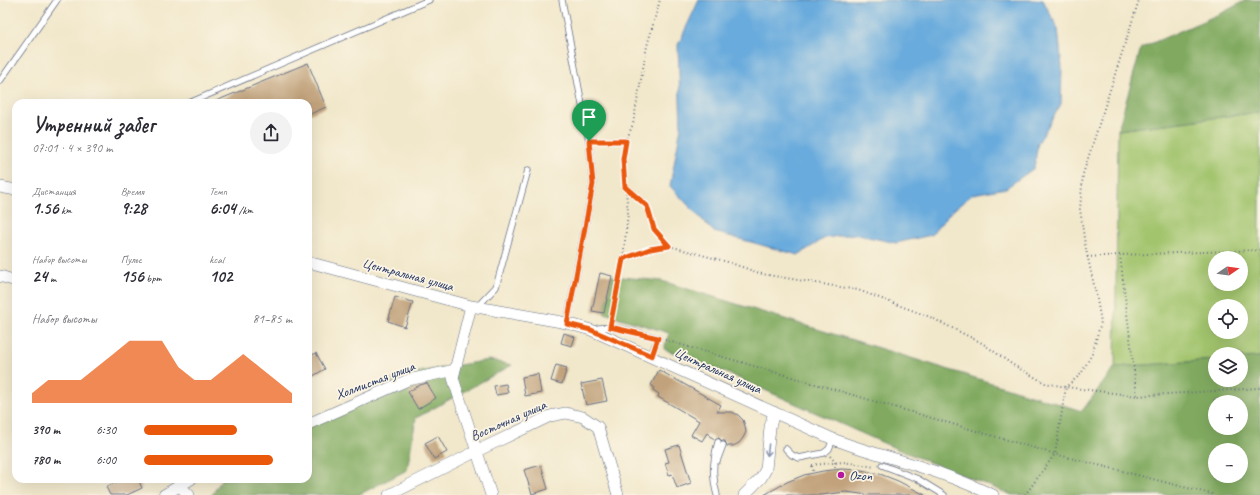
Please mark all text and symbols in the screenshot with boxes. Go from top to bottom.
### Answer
pin [572,100,606,141]
icon: arrive [578,106,600,128]
text: Утренний забег [32,111,155,139]
button: share [250,112,292,154]
text: 07:01 · 4 × 390 m [32,140,113,156]
text: Дистанция [32,184,76,198]
text: Время [121,184,144,198]
text: Темп [209,184,227,198]
text: 1.56 [32,198,58,219]
text: 9:28 [121,198,147,219]
text: 6:04 [209,198,236,219]
text: km [58,203,72,217]
text: /km [236,203,253,217]
north arrow [1208,251,1248,291]
map controls [1208,251,1248,483]
text: Набор высоты [32,252,87,266]
text: Пульс [121,252,142,266]
text: kcal [209,252,224,266]
street label: Центральная улица [360,254,456,295]
text: 24 [32,266,47,287]
text: 156 [121,266,144,287]
text: 102 [209,266,232,287]
text: m [47,271,56,285]
text: bpm [144,271,161,285]
button: locate [1208,299,1248,339]
text: Набор высоты [32,311,97,327]
text: 81–85 m [252,311,292,327]
street label: Центральная улица [671,344,765,398]
button: layers [1208,347,1248,387]
street label: Холмистая улица [333,357,418,403]
button: + [1208,395,1248,435]
street label: Восточная улица [468,396,549,445]
text: 390 m [32,422,60,438]
text: 6:30 [96,422,116,438]
one-way arrow [765,443,772,456]
button: − [1208,443,1248,483]
text: 780 m [32,452,60,468]
text: 6:00 [96,452,116,468]
place label: Ozon [849,467,873,484]
marker: Ozon [836,470,846,480]

